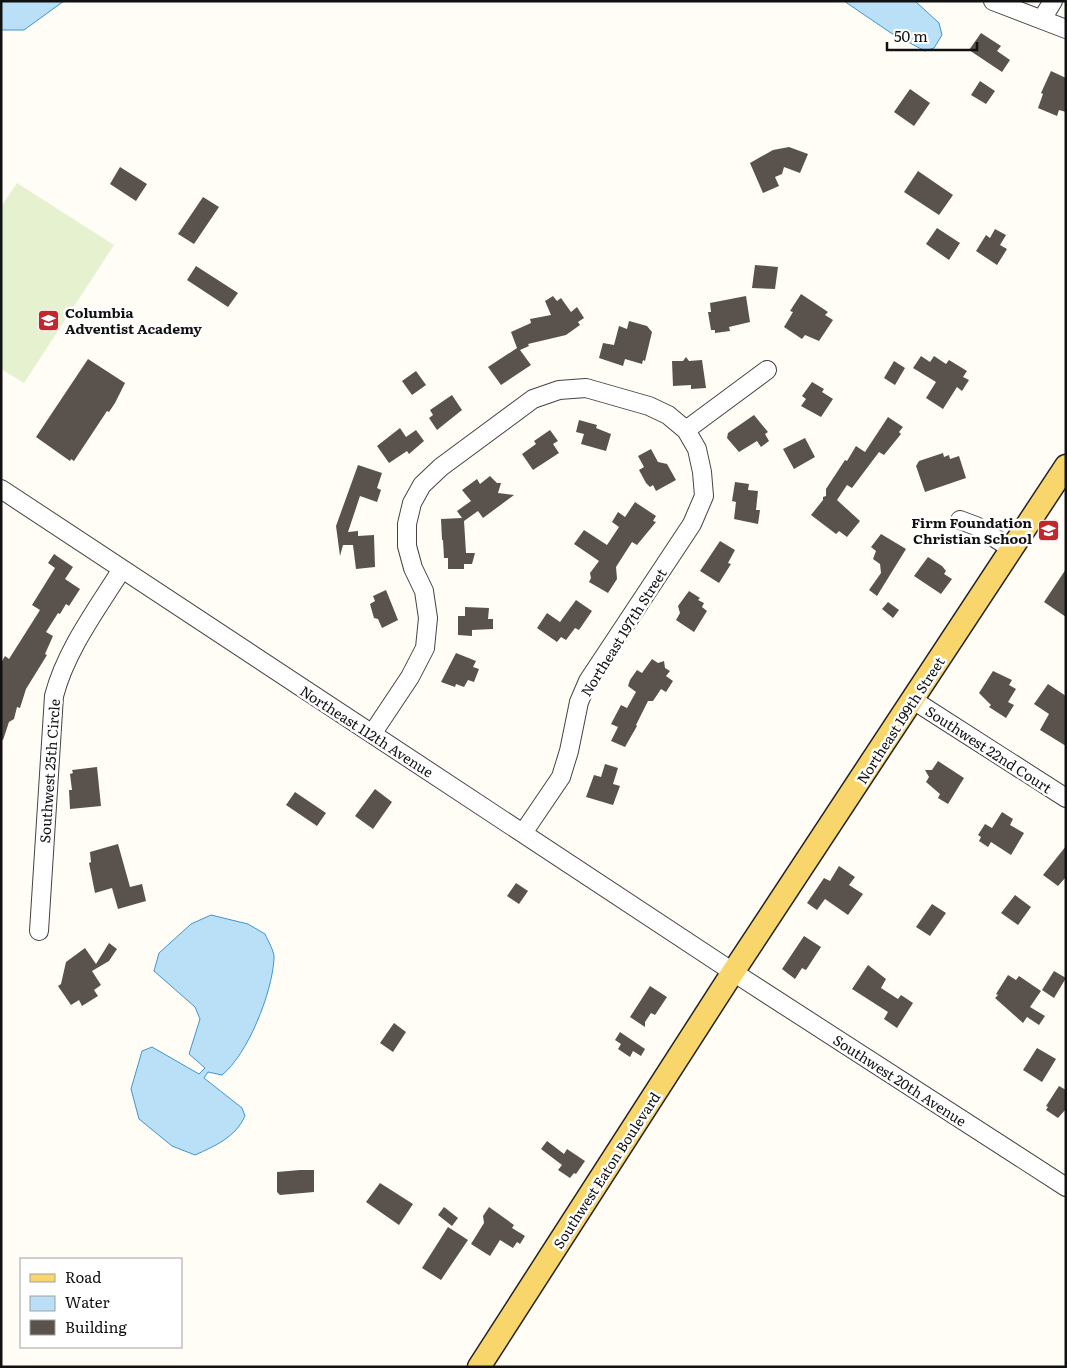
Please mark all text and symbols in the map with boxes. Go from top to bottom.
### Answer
scale bar [887,20,977,52]
text: 50 m [894,24,928,47]
place label: Columbia Adventist Academy [65,302,202,338]
school or university icon: Columbia Adventist Academy [37,308,61,332]
place label: Firm Foundation Christian School [911,512,1032,548]
school or university icon: Firm Foundation Christian School [1036,518,1060,542]
street label: Northeast 197th Street [575,564,671,700]
street label: Northeast 199th Street [851,652,949,787]
street label: Northeast 112th Avenue [296,680,438,782]
street label: Southwest 25th Circle [34,698,64,844]
street label: Southwest 22nd Court [922,701,1056,798]
street label: Southwest 20th Avenue [830,1029,970,1131]
street label: Southwest Eaton Boulevard [548,1087,664,1252]
legend [20,1258,182,1348]
text: Road [65,1265,101,1288]
text: Water [65,1290,110,1313]
text: Building [65,1315,127,1338]

